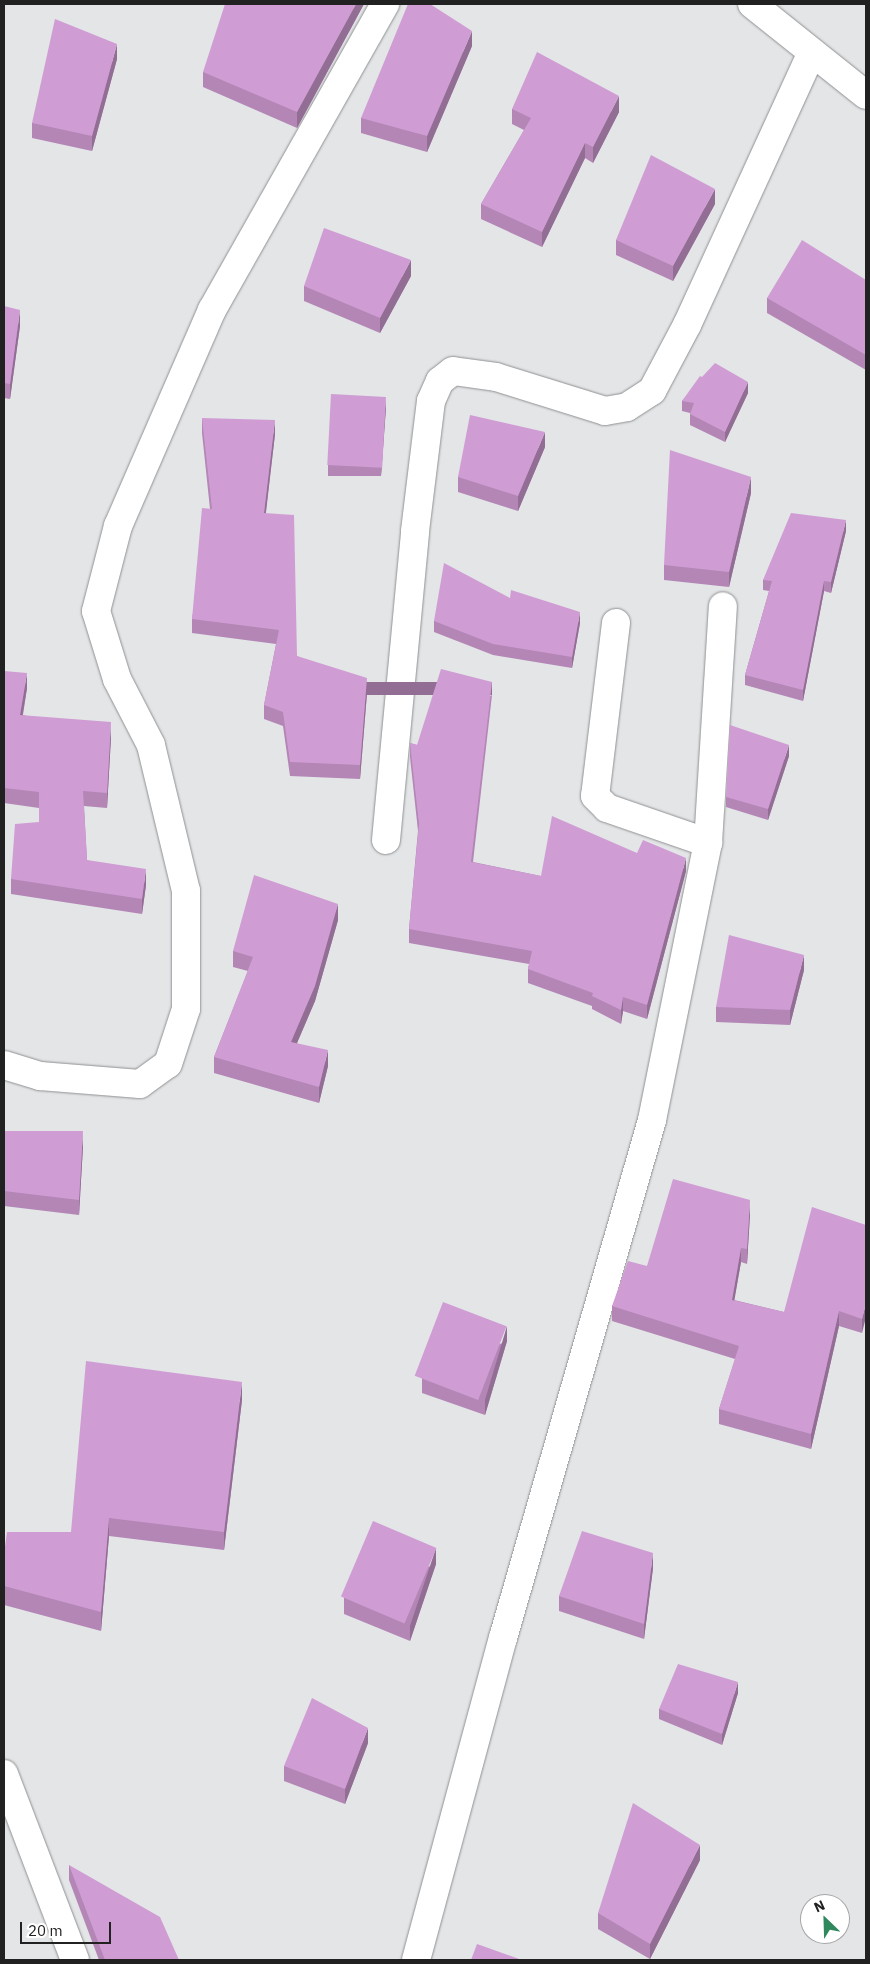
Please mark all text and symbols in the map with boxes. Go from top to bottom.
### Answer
north arrow [800,1894,850,1944]
text: N [811,1896,828,1916]
scale bar [22,1912,114,1944]
text: 20 m [28,1921,63,1940]

